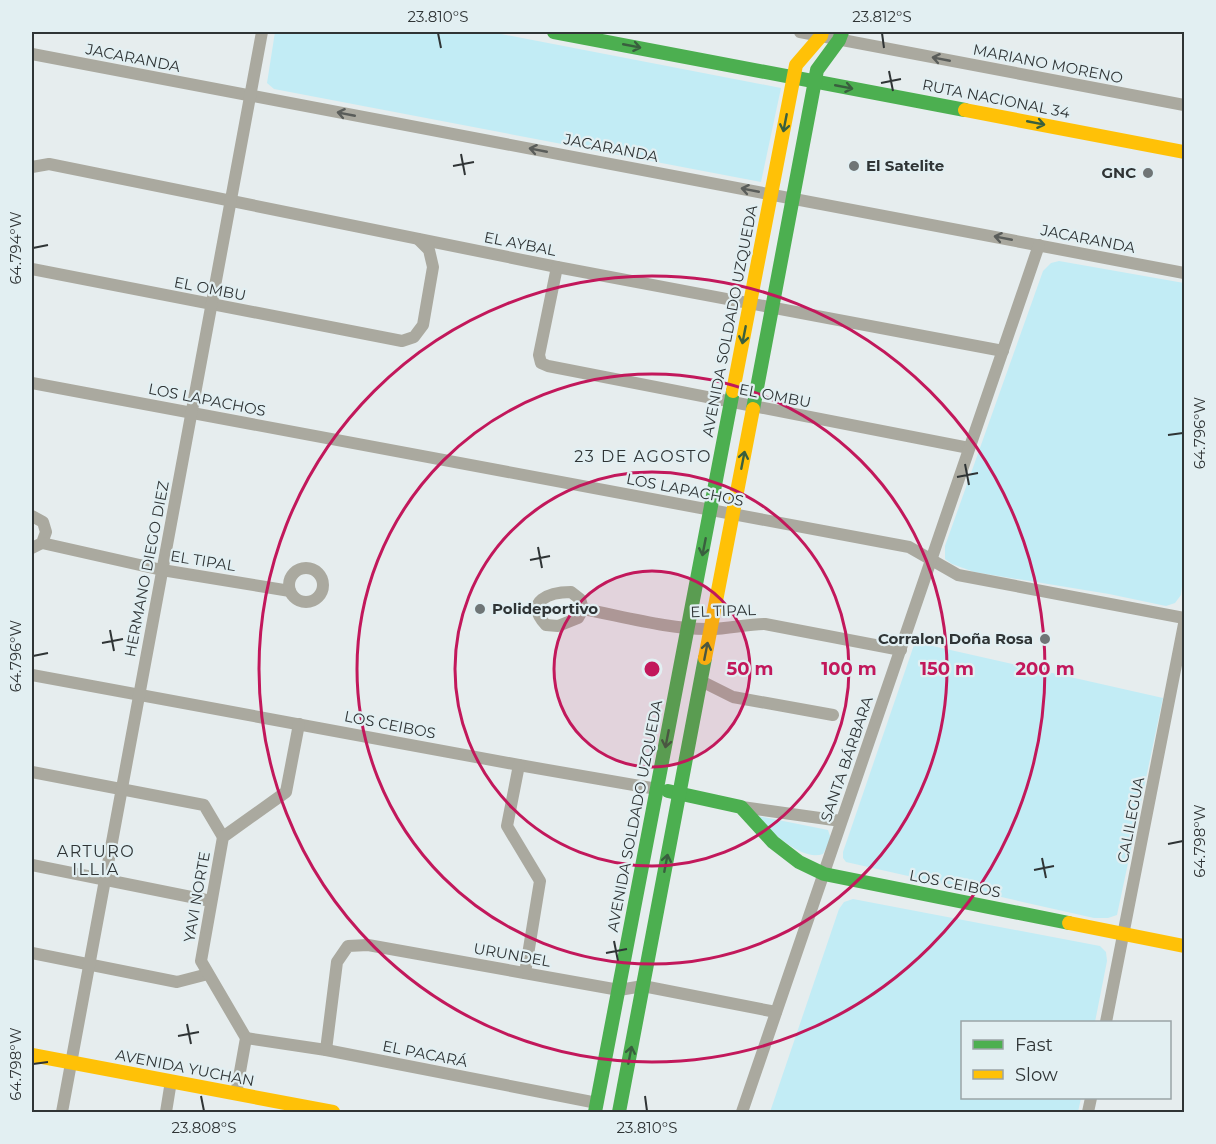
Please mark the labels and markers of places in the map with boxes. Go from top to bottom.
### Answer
place label: El Satelite [866,156,944,175]
marker: El Satelite [847,159,861,173]
place label: GNC [1101,163,1136,182]
marker: GNC [1141,166,1155,180]
place label: Polideportivo [492,599,598,618]
marker: Polideportivo [473,602,487,616]
place label: Corralon Doña Rosa [878,629,1033,648]
marker: Corralon Doña Rosa [1038,632,1052,646]
centre of rings [642,659,662,679]

